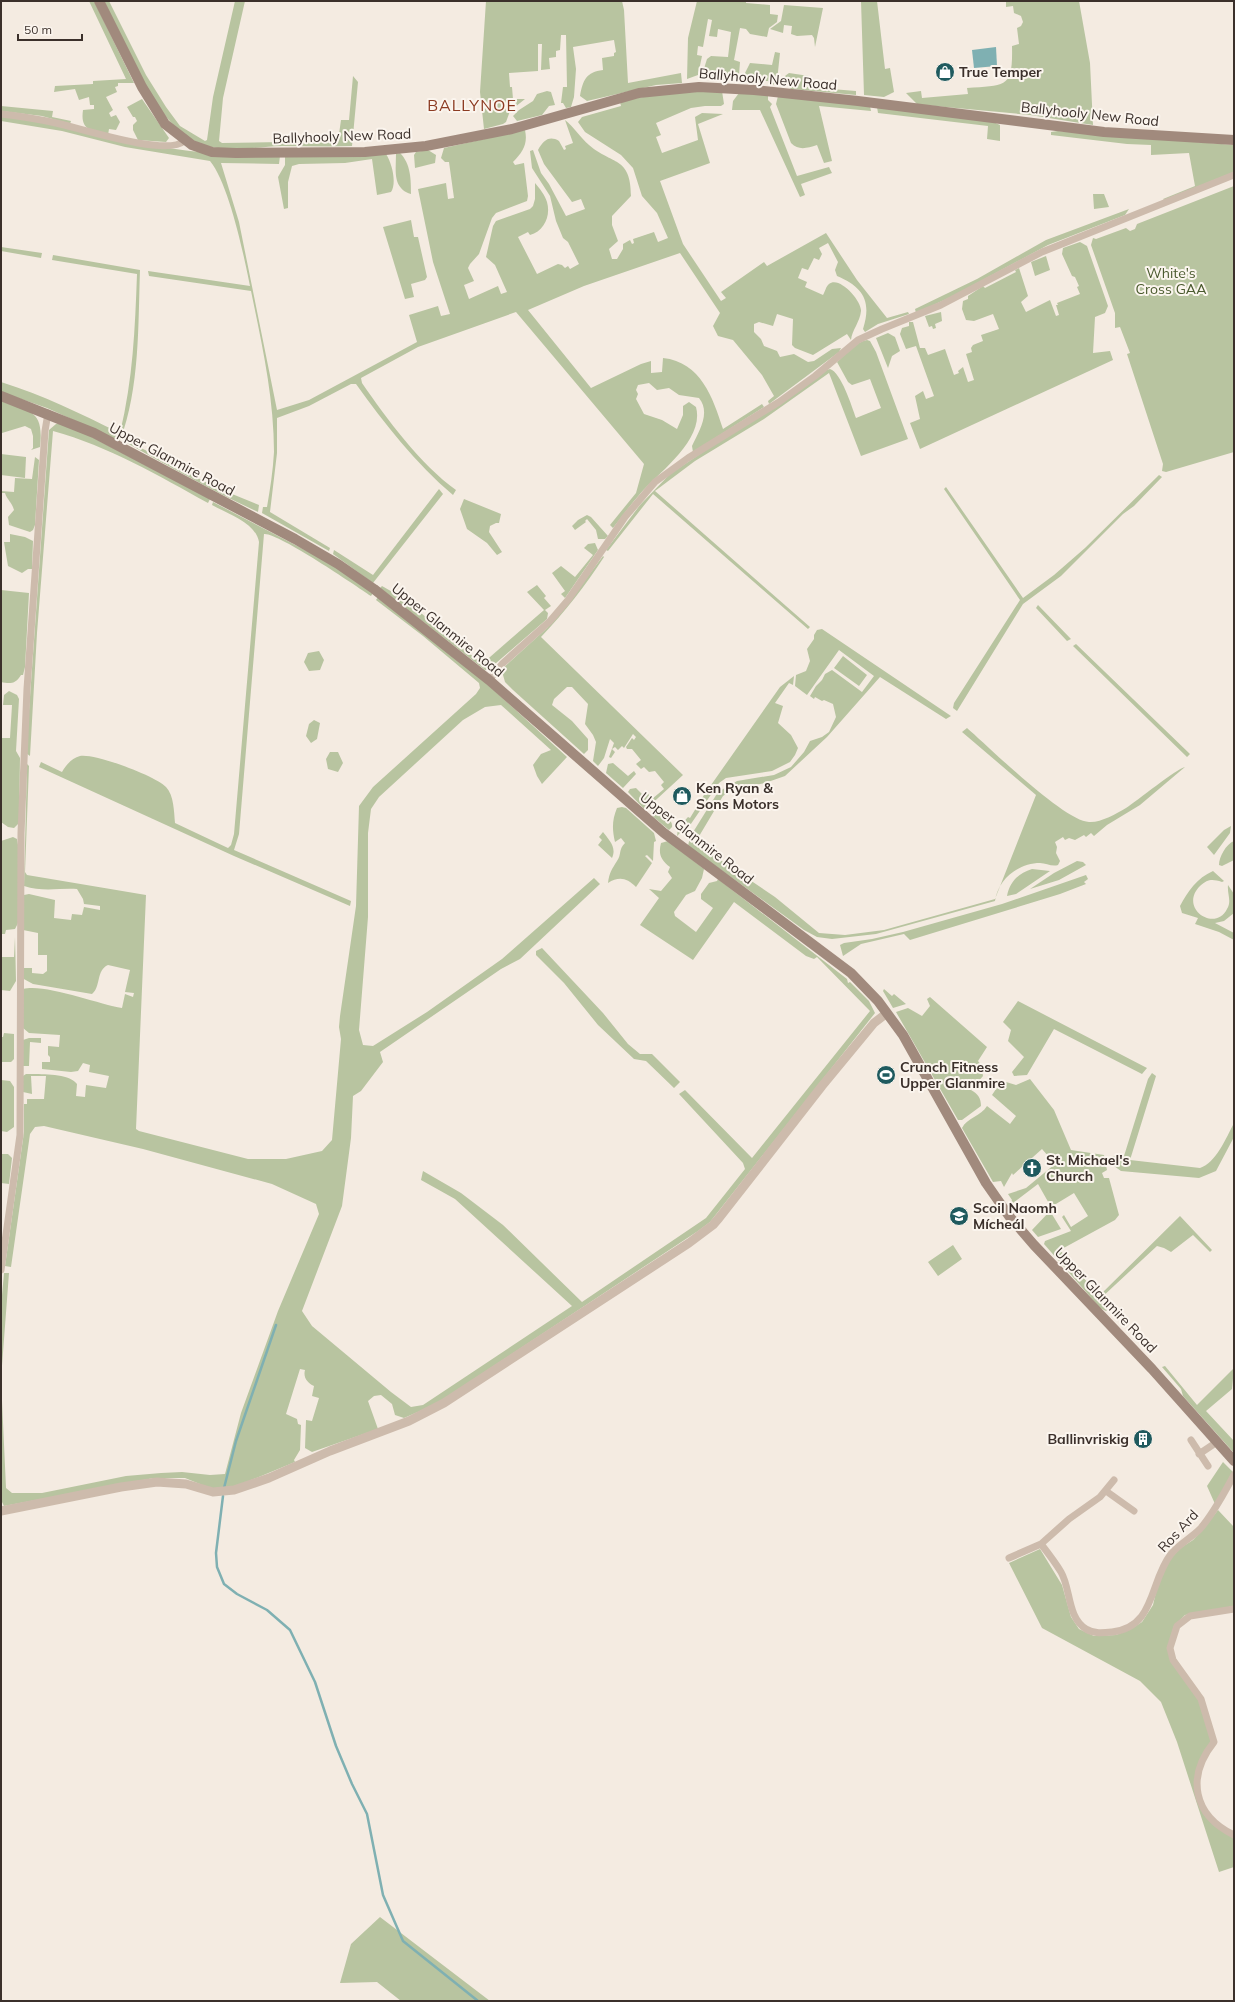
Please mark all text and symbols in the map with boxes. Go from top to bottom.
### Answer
scale bar [18,16,82,42]
text: 50 m [24,22,52,37]
shop icon: True Temper [934,61,956,83]
place label: True Temper [959,63,1042,81]
street label: Ballyhooly New Road [698,64,838,94]
district label: BALLYNOE [427,95,517,115]
street label: Ballyhooly New Road [1020,98,1160,130]
street label: Ballyhooly New Road [272,125,412,147]
park label: White's Cross GAA [1136,264,1207,298]
street label: Upper Glanmire Road [106,418,238,500]
street label: Upper Glanmire Road [388,579,508,681]
place label: Ken Ryan & Sons Motors [696,779,779,813]
shop icon: Ken Ryan & Sons Motors [671,785,693,807]
street label: Upper Glanmire Road [636,788,758,888]
place label: Crunch Fitness Upper Glanmire [900,1058,1005,1092]
sports icon: Crunch Fitness Upper Glanmire [875,1064,897,1086]
place label: St. Michael's Church [1046,1151,1130,1185]
church icon: St. Michael's Church [1021,1157,1043,1179]
place label: Scoil Naomh Mícheál [973,1199,1057,1233]
school or university icon: Scoil Naomh Mícheál [948,1205,970,1227]
street label: Upper Glanmire Road [1051,1243,1161,1357]
building icon: Ballinvriskig [1132,1428,1154,1450]
place label: Ballinvriskig [1047,1430,1129,1448]
street label: Ros Ard [1154,1506,1202,1556]

